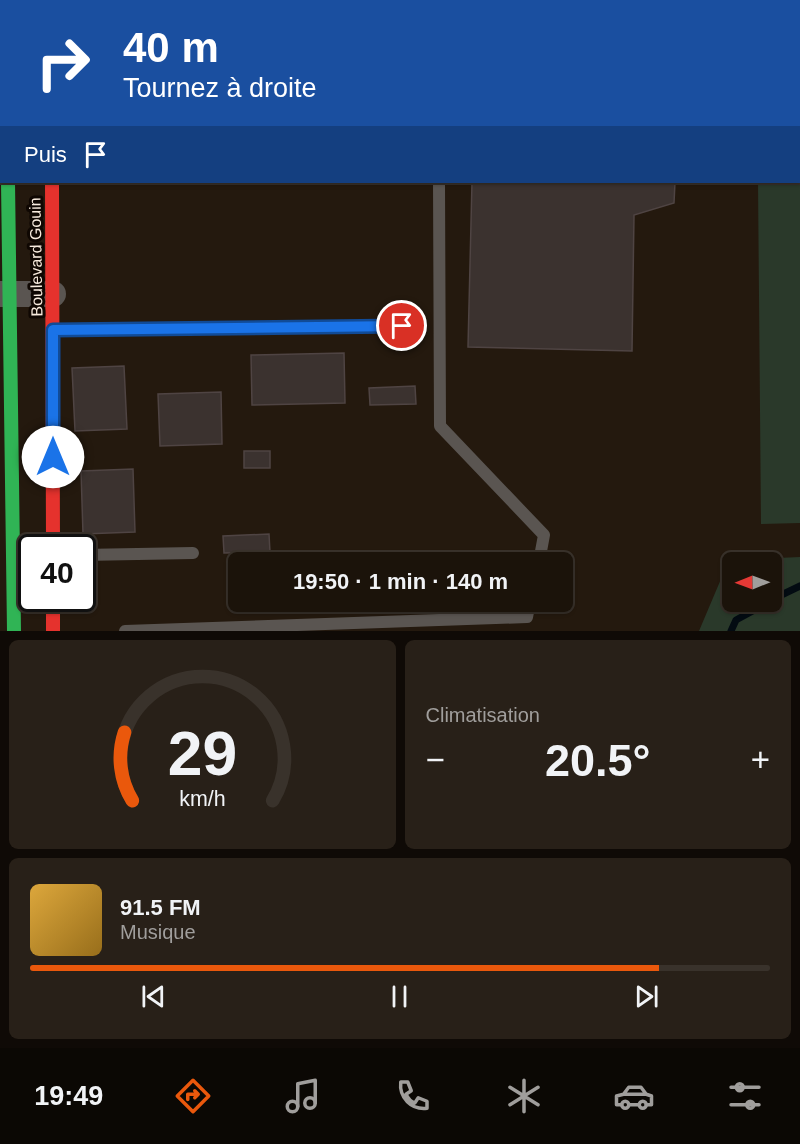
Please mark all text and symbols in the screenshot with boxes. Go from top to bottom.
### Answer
icon: right [24,24,102,102]
text: 40 m [123,24,219,71]
text: Tournez à droite [123,73,317,103]
icon: arrive [79,138,112,171]
text: Puis [24,142,67,167]
street label: Boulevard Gouin [26,197,46,317]
pin [376,300,427,351]
icon: arrive [385,309,418,342]
position arrow [21,425,85,489]
speed limit sign: 40 [18,534,96,612]
north arrow [722,552,782,612]
map controls [722,552,782,612]
text: 19:50 · 1 min · 140 m [293,569,508,594]
text: Climatisation [426,704,540,726]
text: 29 [168,719,237,788]
text: 20.5° [545,735,651,786]
text: − [426,741,445,778]
text: + [751,741,770,778]
text: km/h [179,788,225,812]
text: 91.5 FM [120,895,201,920]
text: Musique [120,921,196,943]
icon: previous [137,980,170,1013]
icon: pause [383,980,416,1013]
icon: next [630,980,663,1013]
icon: directions [172,1075,214,1117]
icon: music [282,1075,324,1117]
icon: phone [392,1075,434,1117]
icon: climate [503,1075,545,1117]
icon: car [613,1075,655,1117]
icon: filters [724,1075,766,1117]
text: 19:49 [34,1081,103,1111]

